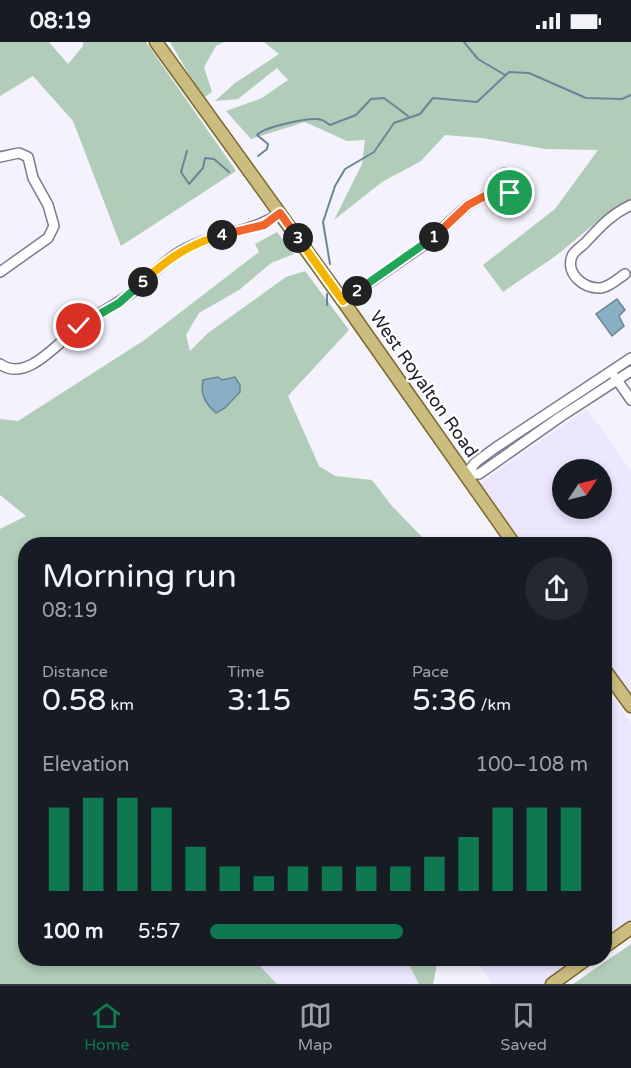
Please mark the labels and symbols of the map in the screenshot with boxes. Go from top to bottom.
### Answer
pin [484,167,535,218]
pin: 4 [207,220,237,250]
pin: 1 [419,222,449,252]
pin: 3 [283,223,313,253]
pin: 5 [128,267,158,297]
pin: 2 [342,276,372,306]
pin [53,300,104,351]
street label: West Royalton Road [365,306,483,462]
north arrow [552,459,612,519]

